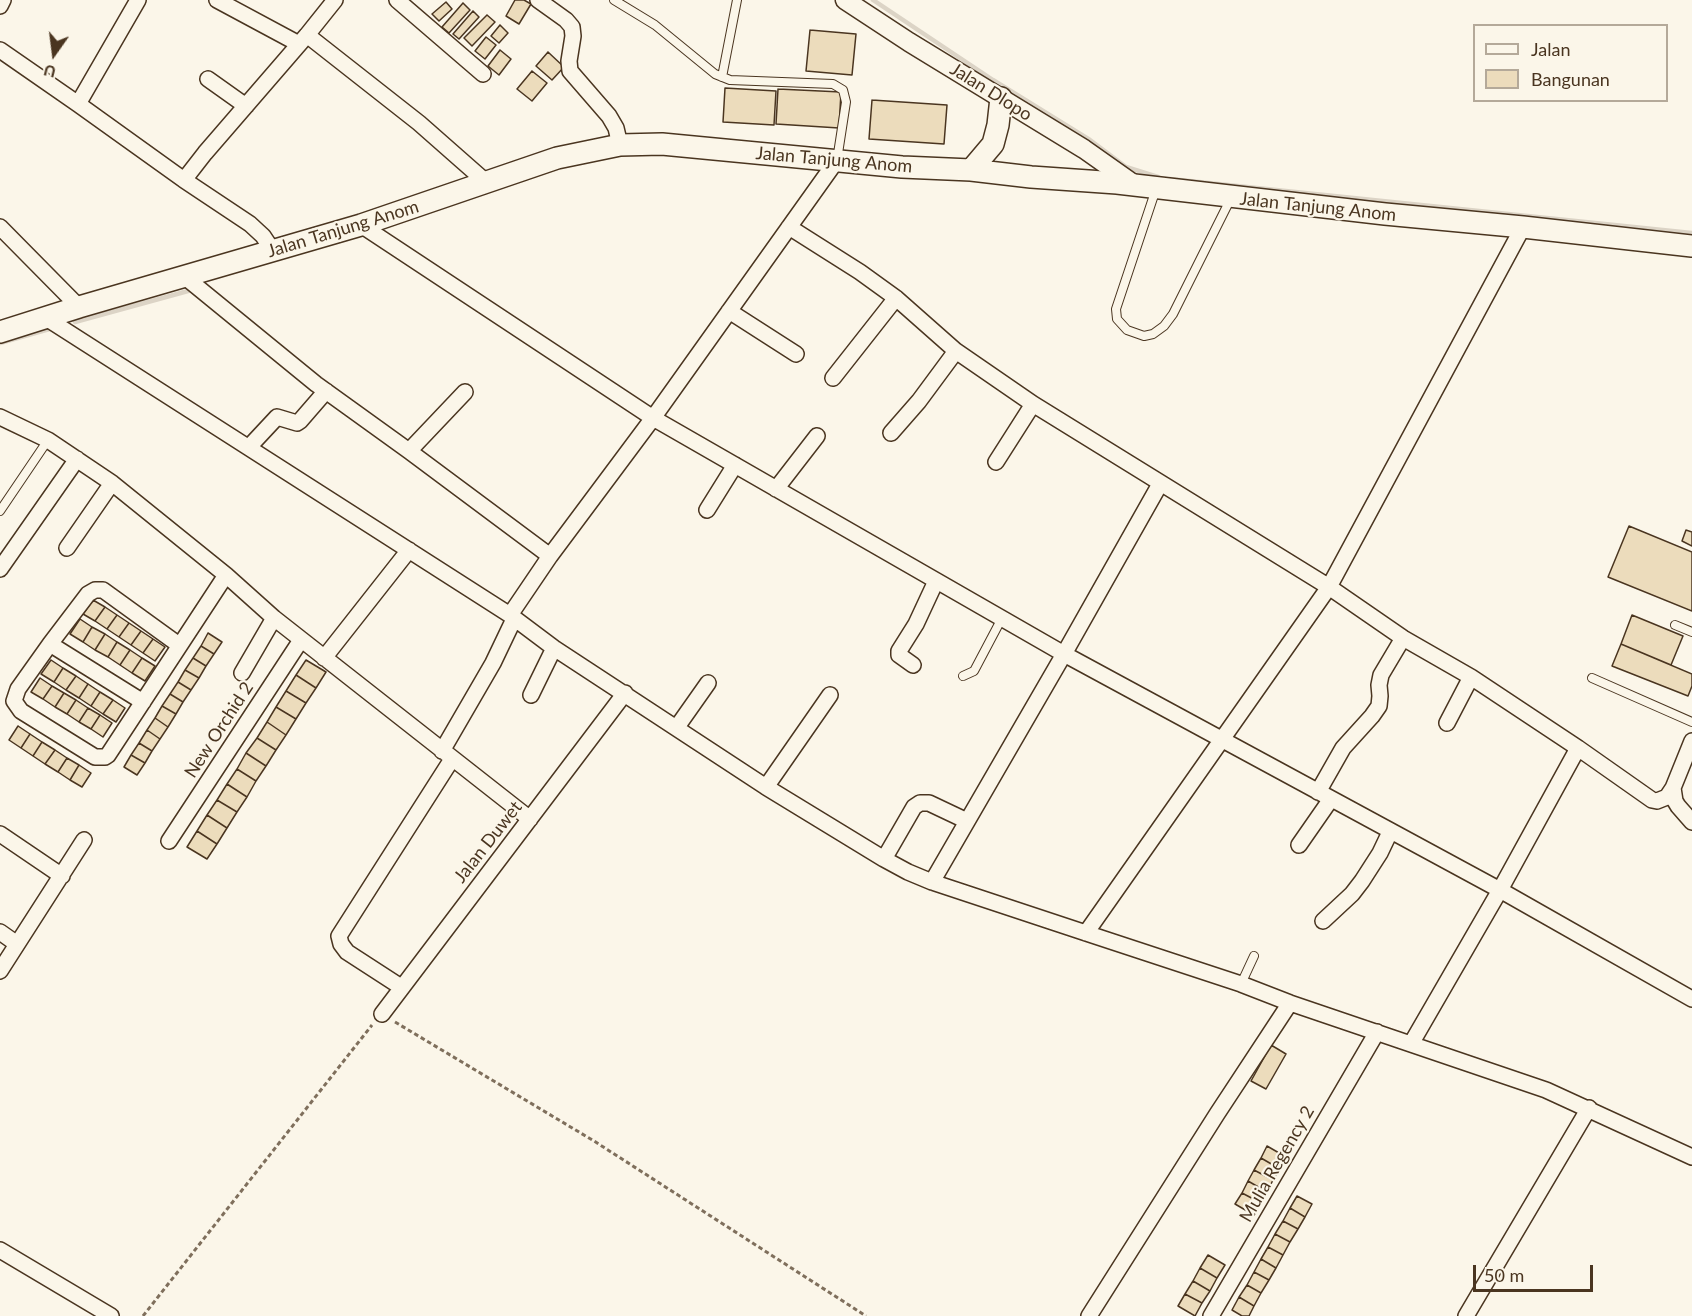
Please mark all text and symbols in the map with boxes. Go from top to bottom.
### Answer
north arrow [24,24,84,84]
legend [1473,24,1668,102]
text: Jalan [1531,38,1570,60]
street label: Jalan Dlopo [946,58,1036,126]
text: U [41,61,58,83]
text: Bangunan [1531,68,1610,90]
street label: Jalan Tanjung Anom [755,142,913,178]
street label: Jalan Tanjung Anom [1239,188,1397,226]
street label: Jalan Tanjung Anom [265,196,421,262]
street label: New Orchid 2 [180,678,258,782]
street label: Jalan Duwet [449,797,527,887]
street label: Mulia Regency 2 [1235,1102,1319,1226]
scale bar [1476,1253,1596,1291]
text: 50 m [1484,1264,1524,1286]

